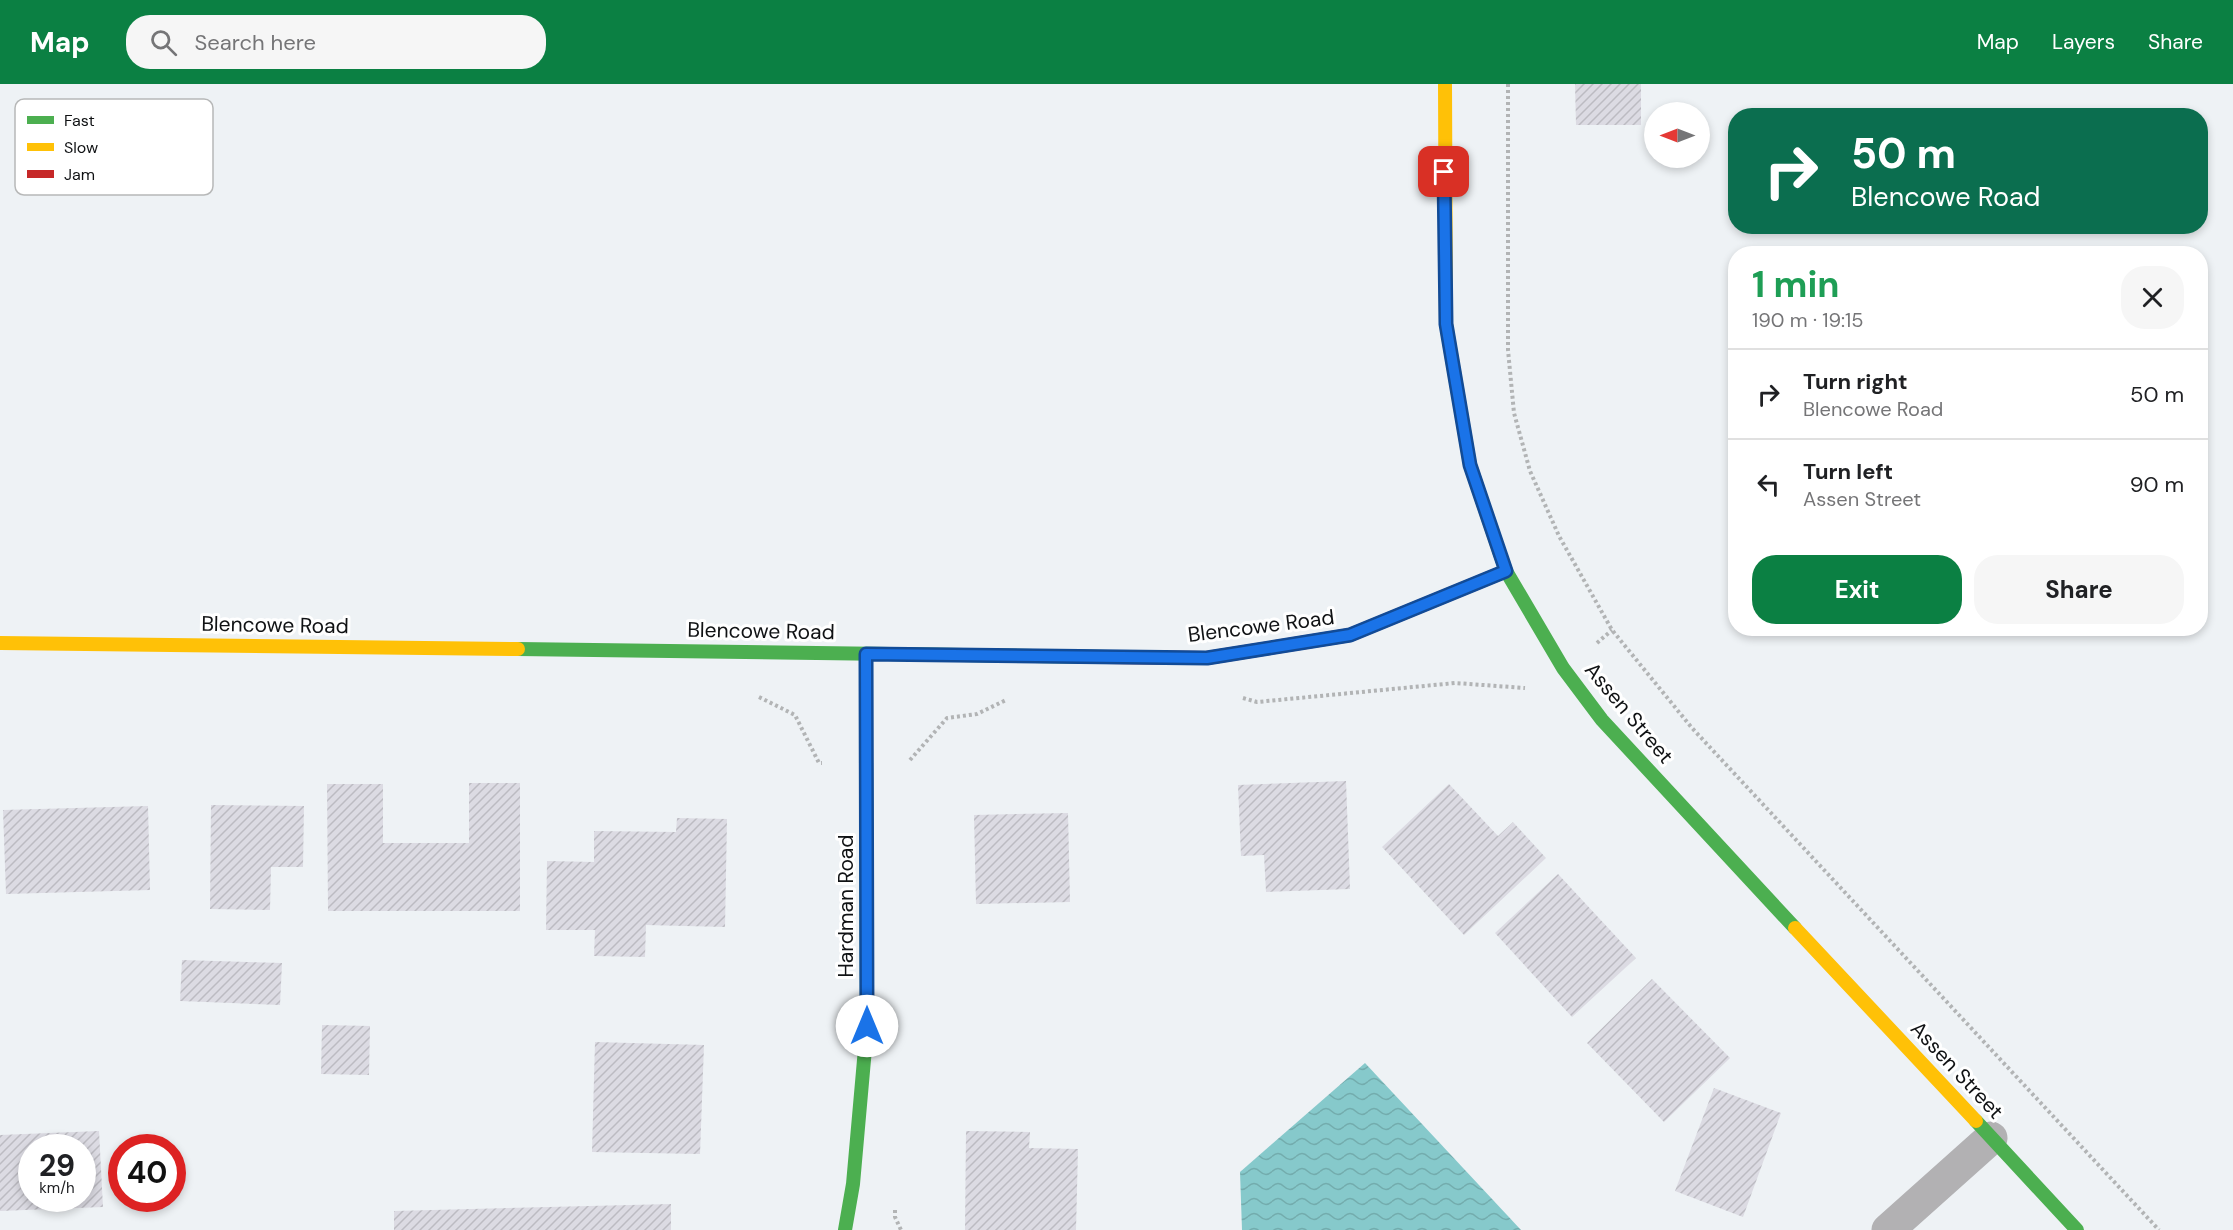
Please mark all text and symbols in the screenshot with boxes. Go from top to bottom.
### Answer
search box [126,15,546,69]
text: Map [30,24,90,61]
icon: search [147,26,180,59]
text: Search here [195,28,316,57]
text: Map [1977,28,2019,56]
text: Layers [2052,28,2115,56]
text: Share [2148,28,2203,56]
legend [15,99,213,195]
north arrow [1644,102,1710,168]
map controls [1644,102,1710,168]
text: Fast [64,110,95,131]
text: 50 m [1851,126,1956,181]
icon: right [1752,132,1830,210]
text: Slow [64,137,98,158]
pin [1418,146,1469,197]
icon: arrive [1427,155,1460,188]
text: Jam [64,164,95,185]
text: Blencowe Road [1851,179,2041,214]
text: 1 min [1752,261,1840,308]
button: close [2121,266,2184,329]
text: 190 m · 19:15 [1752,307,1864,333]
text: Turn right [1803,367,1908,396]
icon: right [1752,378,1785,411]
text: 50 m [2130,380,2184,409]
text: Blencowe Road [1803,396,1943,422]
text: Turn left [1803,457,1893,486]
icon: left [1752,468,1785,501]
text: 90 m [2130,470,2184,499]
text: Assen Street [1803,486,1921,512]
button: Exit [1752,555,1962,624]
button: Share [1974,555,2184,624]
street label: Blencowe Road [1186,603,1336,649]
street label: Blencowe Road [201,610,349,640]
street label: Blencowe Road [687,616,835,646]
street label: Assen Street [1578,656,1680,770]
street label: Hardman Road [832,835,860,977]
position arrow [835,994,899,1058]
street label: Assen Street [1904,1015,2010,1125]
speed limit sign: 40 [108,1134,186,1212]
text: 29 [39,1146,75,1185]
text: km/h [39,1178,75,1198]

